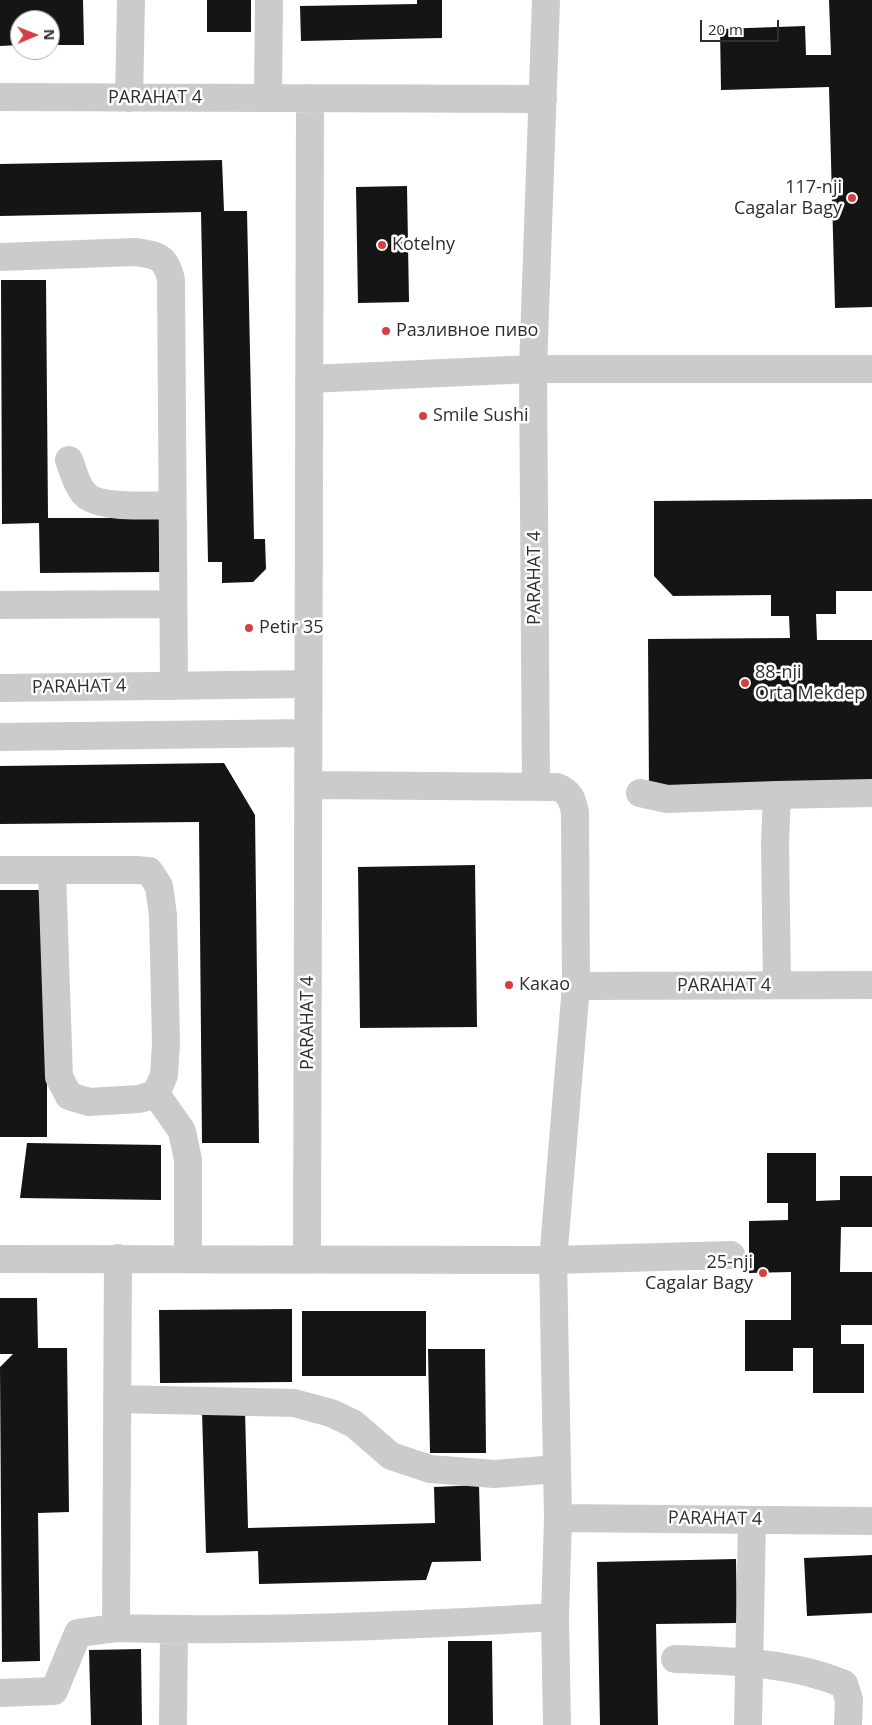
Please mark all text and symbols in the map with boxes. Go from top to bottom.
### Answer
north arrow [10,10,60,60]
scale bar [702,10,781,42]
text: 20 m [708,19,743,39]
text: N [40,29,59,41]
street label: PARAHAT 4 [108,87,202,109]
place label: 117-nji Cagalar Bagy [734,177,842,220]
marker: 117-nji Cagalar Bagy [846,192,858,204]
place label: Kotelny [392,234,455,256]
marker: Kotelny [376,239,388,251]
place label: Разливное пиво [396,320,538,342]
marker: Разливное пиво [380,325,392,337]
place label: Smile Sushi [433,405,528,427]
marker: Smile Sushi [417,410,429,422]
street label: PARAHAT 4 [524,531,546,625]
place label: Petir 35 [259,617,324,639]
marker: Petir 35 [243,622,255,634]
place label: 88-nji Orta Mekdep [755,662,865,704]
street label: PARAHAT 4 [32,675,126,699]
marker: 88-nji Orta Mekdep [739,677,751,689]
place label: Какао [519,974,570,996]
street label: PARAHAT 4 [677,975,771,997]
street label: PARAHAT 4 [297,976,319,1070]
marker: Какао [503,979,515,991]
place label: 25-nji Cagalar Bagy [645,1252,753,1294]
marker: 25-nji Cagalar Bagy [757,1267,769,1279]
street label: PARAHAT 4 [668,1507,762,1531]

